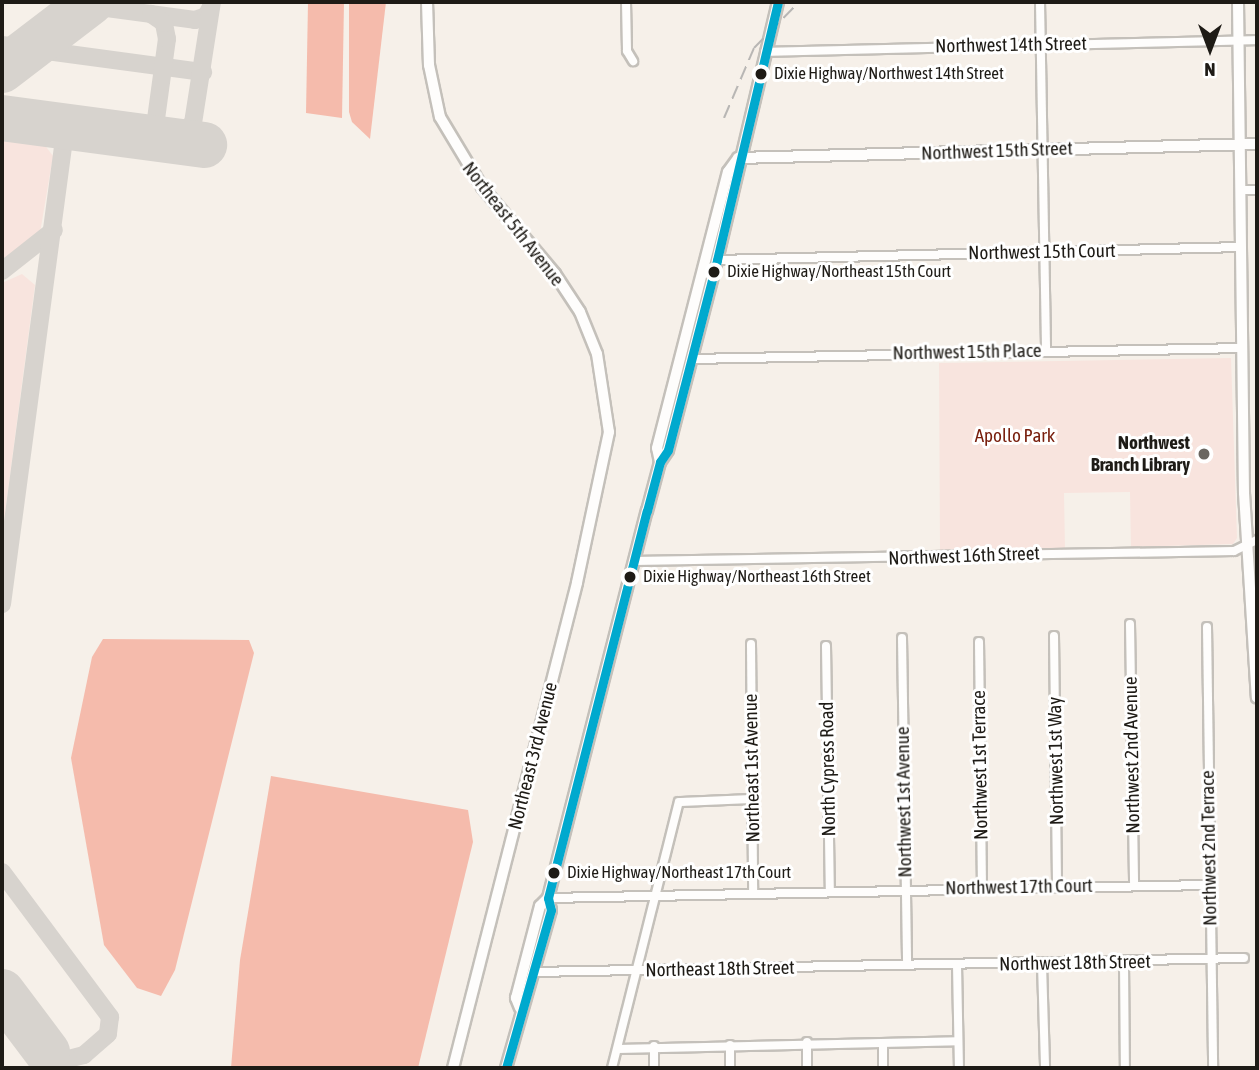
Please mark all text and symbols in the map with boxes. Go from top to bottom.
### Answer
north arrow [1175,14,1245,84]
street label: Northwest 14th Street [935,32,1087,58]
text: N [1204,59,1216,81]
place label: Dixie Highway/Northwest 14th Street [774,64,1004,84]
marker: Dixie Highway/Northwest 14th Street [754,67,768,81]
street label: Northwest 15th Street [921,137,1073,165]
street label: Northeast 5th Avenue [457,157,569,291]
street label: Northwest 15th Court [968,239,1116,265]
place label: Dixie Highway/Northeast 15th Court [727,262,951,282]
marker: Dixie Highway/Northeast 15th Court [707,265,721,279]
street label: Northwest 15th Place [892,339,1042,365]
park label: Apollo Park [975,425,1055,447]
place label: Northwest Branch Library [1091,432,1190,476]
marker: Northwest Branch Library [1196,446,1212,462]
street label: Northwest 16th Street [888,542,1040,570]
place label: Dixie Highway/Northeast 16th Street [643,567,871,587]
marker: Dixie Highway/Northeast 16th Street [623,570,637,584]
street label: Northwest 2nd Avenue [1119,676,1145,834]
street label: Northeast 3rd Avenue [504,680,562,832]
street label: Northwest 1st Terrace [967,690,993,840]
street label: Northeast 1st Avenue [739,693,765,843]
street label: Northwest 1st Way [1043,697,1069,825]
street label: North Cypress Road [815,701,841,837]
street label: Northwest 1st Avenue [891,726,917,878]
street label: Northwest 2nd Terrace [1196,770,1222,926]
place label: Dixie Highway/Northeast 17th Court [567,863,791,883]
marker: Dixie Highway/Northeast 17th Court [547,866,561,880]
street label: Northwest 17th Court [945,874,1093,900]
street label: Northwest 18th Street [999,950,1151,976]
street label: Northeast 18th Street [645,956,795,982]

